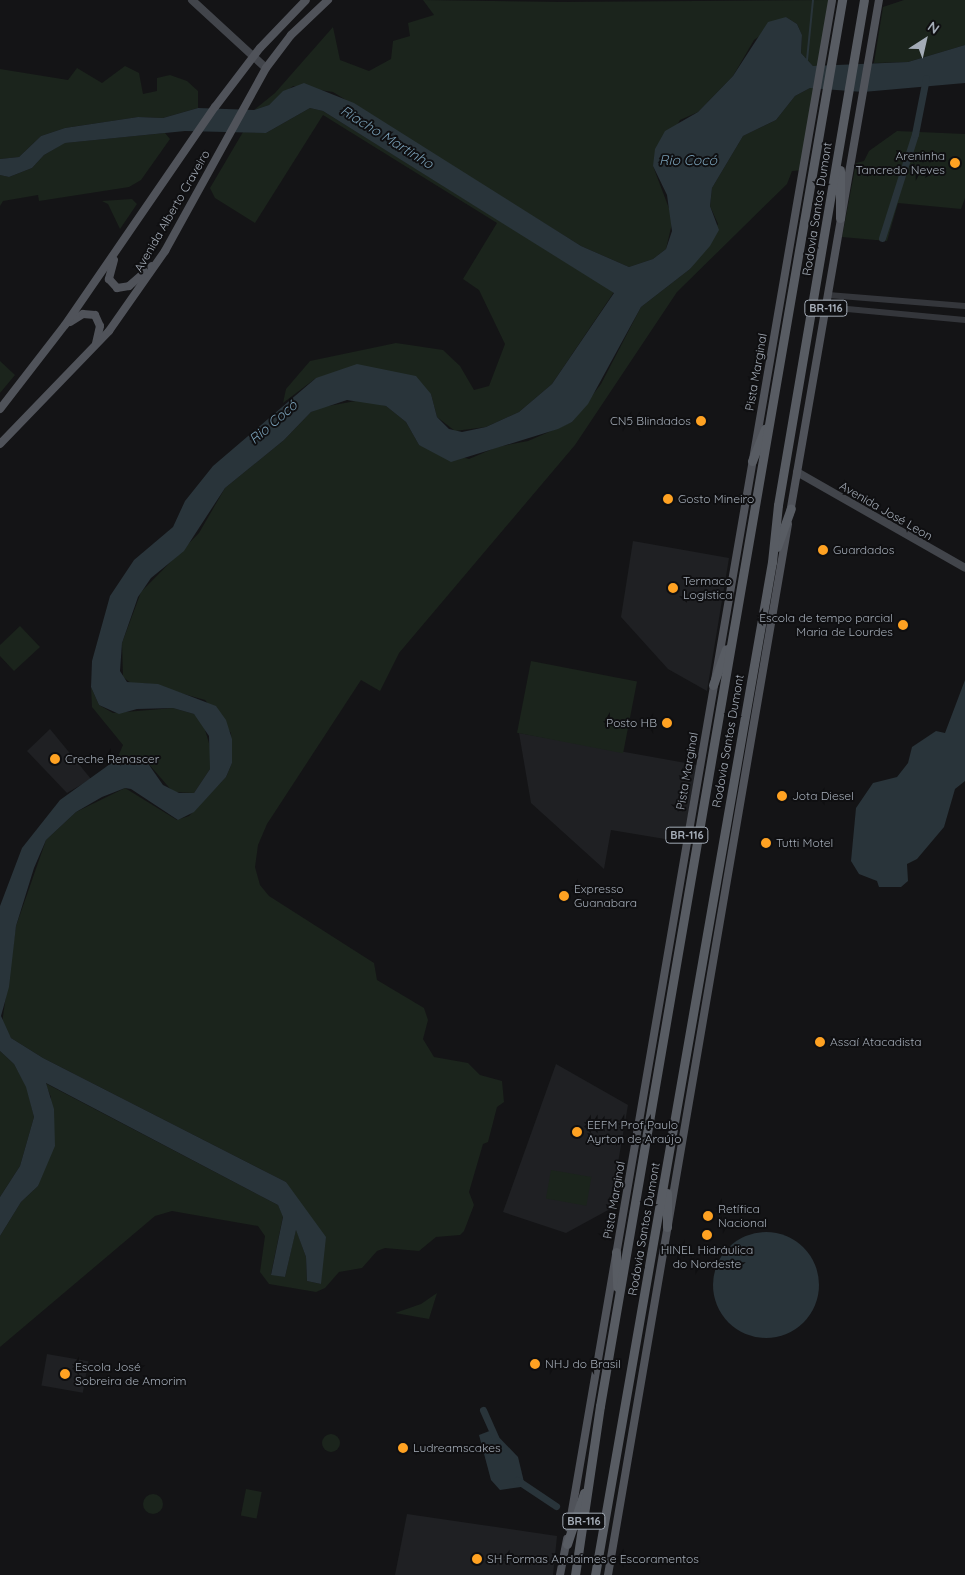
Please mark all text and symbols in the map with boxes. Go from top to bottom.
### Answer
north arrow [900,15,950,65]
text: N [924,17,943,38]
water label: Riacho Martinho [338,102,436,172]
street label: Rodovia Santos Dumont [799,141,835,277]
street label: Avenida Alberto Craveiro [131,148,213,274]
place label: Areninha Tancredo Neves [855,149,945,177]
water label: Rio Cocó [659,152,717,168]
marker: Areninha Tancredo Neves [949,157,961,169]
road number: BR-116 [804,300,848,316]
street label: Pista Marginal [742,332,770,412]
water label: Rio Cocó [246,397,300,447]
place label: CN5 Blindados [610,414,691,428]
marker: CN5 Blindados [695,415,707,427]
street label: Avenida José Leon [837,479,935,543]
place label: Gosto Mineiro [678,492,754,506]
marker: Gosto Mineiro [662,493,674,505]
place label: Guardados [833,543,894,557]
marker: Guardados [817,544,829,556]
place label: Termaco Logística [683,574,732,602]
marker: Termaco Logística [667,582,679,594]
place label: Escola de tempo parcial Maria de Lourdes [759,611,893,639]
marker: Escola de tempo parcial Maria de Lourdes [897,619,909,631]
street label: Rodovia Santos Dumont [709,673,747,809]
place label: Posto HB [606,716,657,730]
marker: Posto HB [661,717,673,729]
street label: Pista Marginal [673,731,701,811]
place label: Creche Renascer [65,752,159,766]
marker: Creche Renascer [49,753,61,765]
place label: Jota Diesel [792,789,854,803]
marker: Jota Diesel [776,790,788,802]
road number: BR-116 [664,826,710,844]
place label: Tutti Motel [776,836,833,850]
marker: Tutti Motel [760,837,772,849]
place label: Expresso Guanabara [574,882,637,910]
marker: Expresso Guanabara [558,890,570,902]
place label: Assaí Atacadista [830,1035,922,1049]
marker: Assaí Atacadista [814,1036,826,1048]
place label: EEFM Prof Paulo Ayrton de Araújo [587,1118,681,1146]
marker: EEFM Prof Paulo Ayrton de Araújo [571,1126,583,1138]
street label: Pista Marginal [600,1160,628,1240]
street label: Rodovia Santos Dumont [625,1161,663,1297]
place label: Retífica Nacional [718,1202,767,1230]
marker: Retífica Nacional [702,1210,714,1222]
marker: HINEL Hidráulica do Nordeste [701,1229,713,1241]
place label: HINEL Hidráulica do Nordeste [661,1243,753,1271]
place label: NHJ do Brasil [545,1357,621,1371]
marker: NHJ do Brasil [529,1358,541,1370]
place label: Escola José Sobreira de Amorim [75,1360,186,1388]
marker: Escola José Sobreira de Amorim [59,1368,71,1380]
place label: Ludreamscakes [413,1441,501,1455]
marker: Ludreamscakes [397,1442,409,1454]
road number: BR-116 [562,1512,606,1530]
place label: SH Formas Andaimes e Escoramentos [487,1552,699,1566]
marker: SH Formas Andaimes e Escoramentos [471,1553,483,1565]

